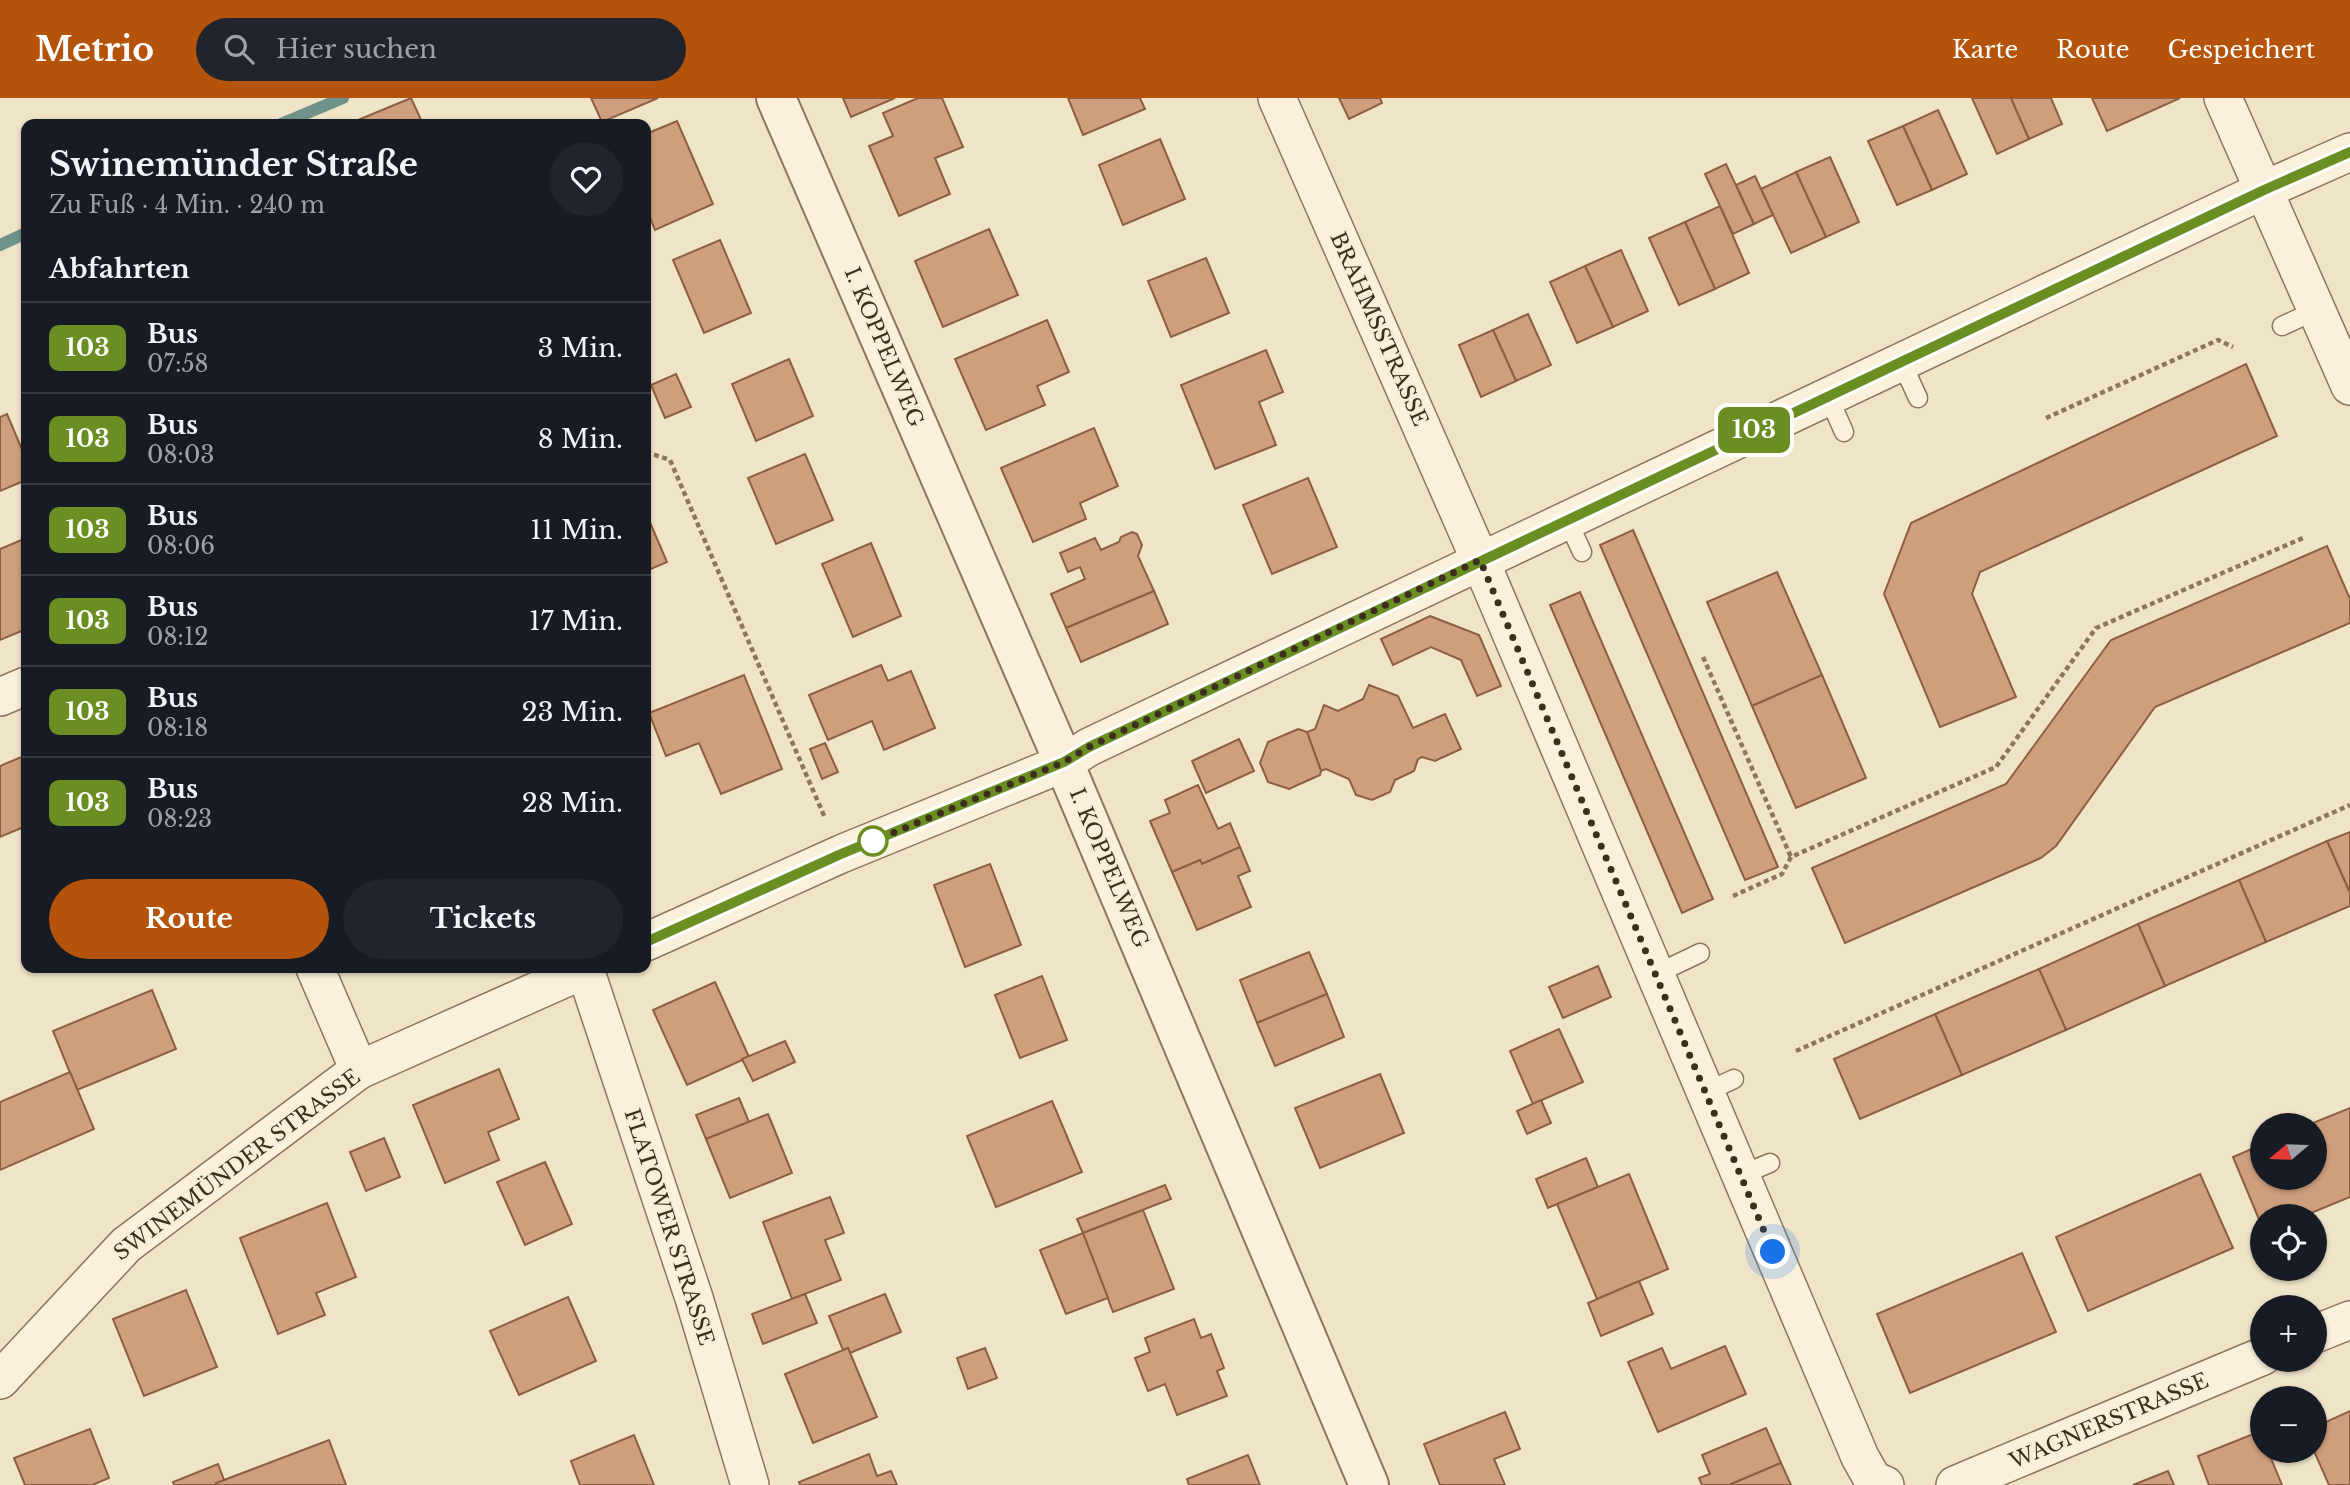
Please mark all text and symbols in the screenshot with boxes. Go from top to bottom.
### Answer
search box [196,18,686,81]
text: Metrio [35,29,154,70]
icon: search [220,30,258,68]
text: Hier suchen [276,33,437,65]
text: Karte [1952,35,2018,64]
text: Route [2056,35,2130,64]
text: Gespeichert [2168,35,2315,64]
button: heart [549,142,623,216]
text: Swinemünder Straße [49,144,418,185]
text: Zu Fuß · 4 Min. · 240 m [49,191,325,219]
street label: BRAHMSSTRASSE [1324,228,1434,430]
text: Abfahrten [49,253,190,285]
street label: I. KOPPELWEG [839,263,929,431]
text: Bus [147,318,198,350]
text: 3 Min. [538,332,623,364]
text: 103 [66,333,109,362]
text: 07:58 [147,350,209,378]
line badge: 103 [1714,407,1794,453]
text: Bus [147,409,198,441]
text: 103 [1732,415,1776,444]
text: 8 Min. [538,423,623,455]
text: 103 [66,424,109,453]
text: 08:03 [147,441,215,469]
text: Bus [147,500,198,532]
text: 11 Min. [530,514,623,546]
text: 103 [66,515,109,544]
text: 08:06 [147,532,215,560]
text: Bus [147,591,198,623]
text: 17 Min. [529,605,623,637]
text: 103 [66,606,109,635]
text: 08:12 [147,623,208,651]
text: Bus [147,682,198,714]
text: 23 Min. [521,696,623,728]
text: 103 [66,697,109,726]
text: 08:18 [147,714,208,742]
text: Bus [147,773,198,805]
street label: I. KOPPELWEG [1064,784,1154,952]
text: 28 Min. [522,787,623,819]
text: 103 [66,788,109,817]
text: 08:23 [147,805,212,833]
unlabelled marker [858,826,888,856]
button: Route [49,879,329,959]
button: Tickets [343,879,623,959]
street label: SWINEMÜNDER STRASSE [109,1064,365,1266]
street label: FLATOWER STRASSE [618,1105,720,1349]
north arrow [2250,1113,2328,1190]
map controls [2250,1113,2327,1463]
button: locate [2250,1204,2327,1281]
your location [1755,1234,1790,1269]
button: + [2250,1295,2327,1372]
street label: WAGNERSTRASSE [2005,1367,2212,1475]
button: − [2250,1386,2327,1463]

